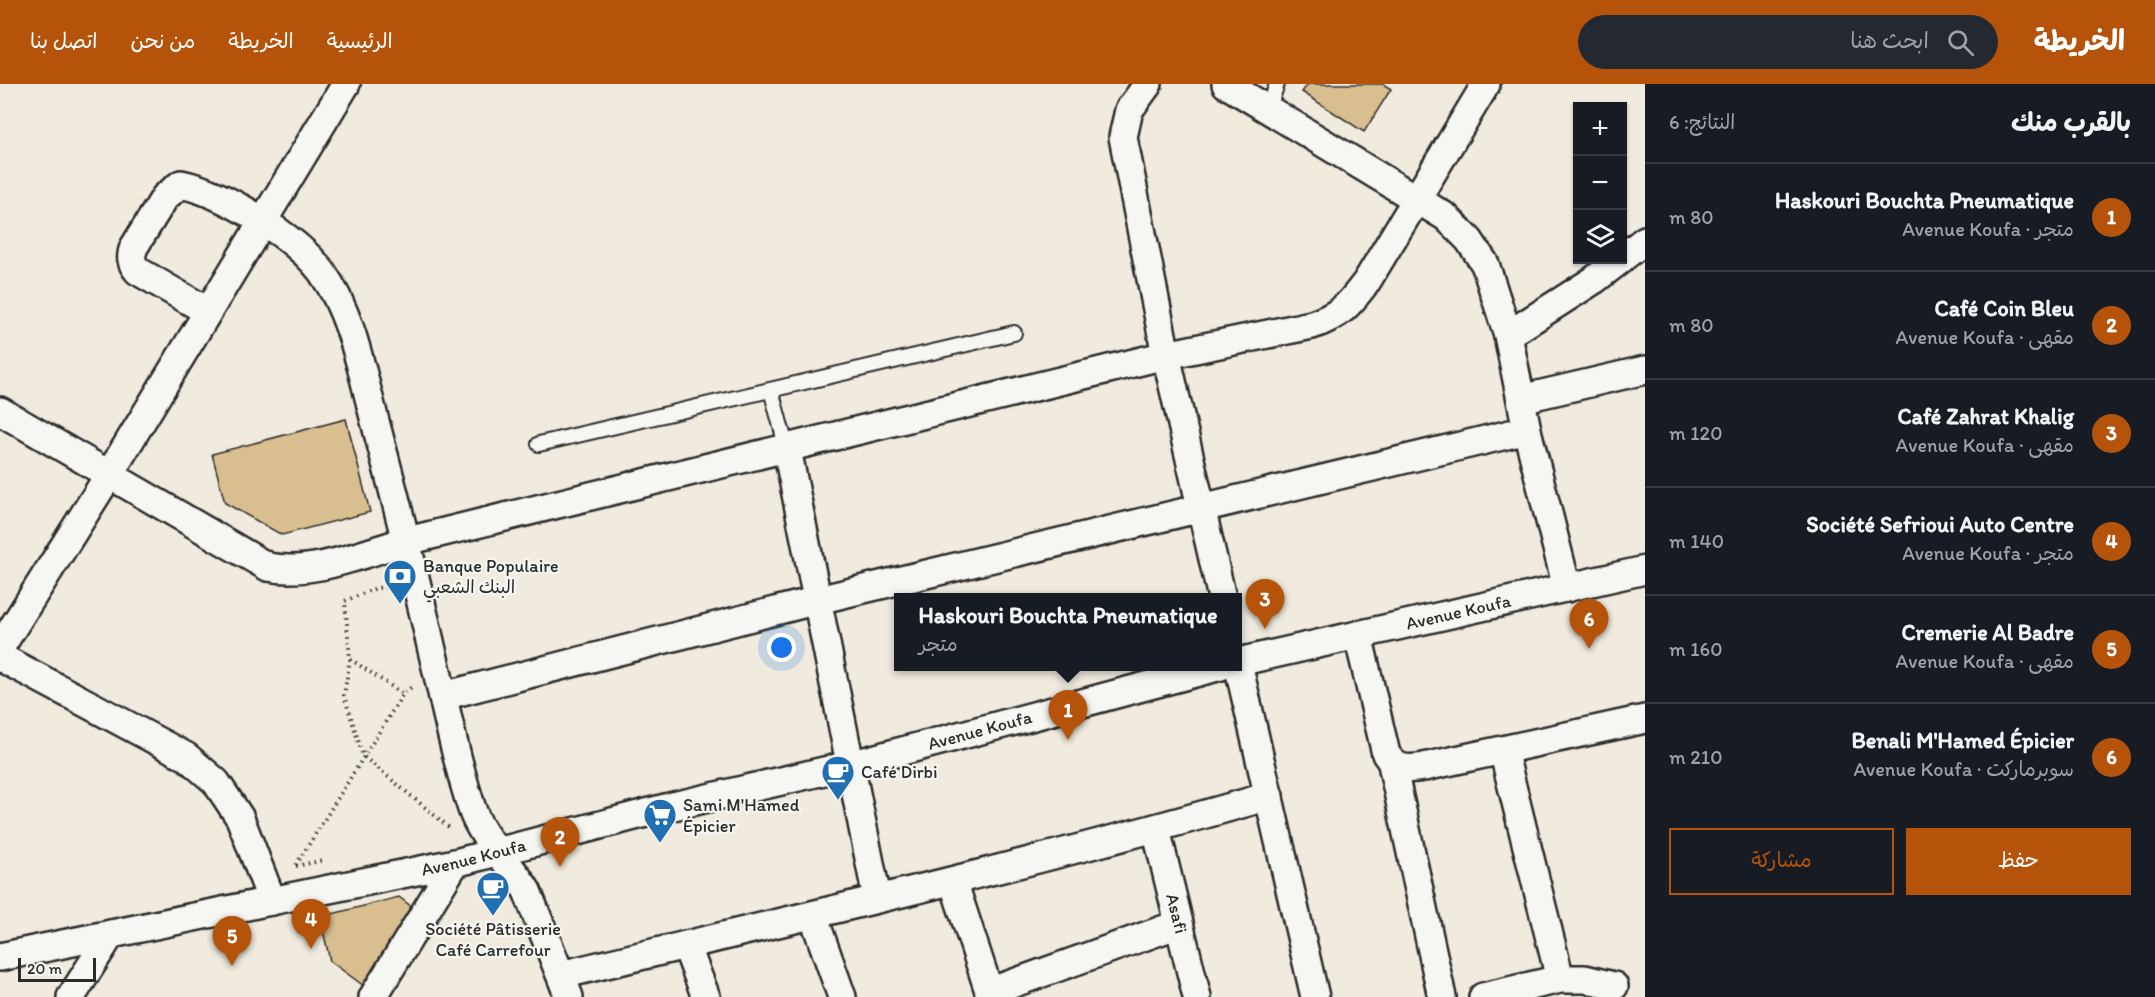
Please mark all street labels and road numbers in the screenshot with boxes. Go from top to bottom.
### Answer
street label: Avenue Koufa [1404,589,1514,635]
street label: Avenue Koufa [925,706,1035,755]
street label: Avenue Koufa [419,834,529,881]
street label: Asafi [1161,891,1192,936]

